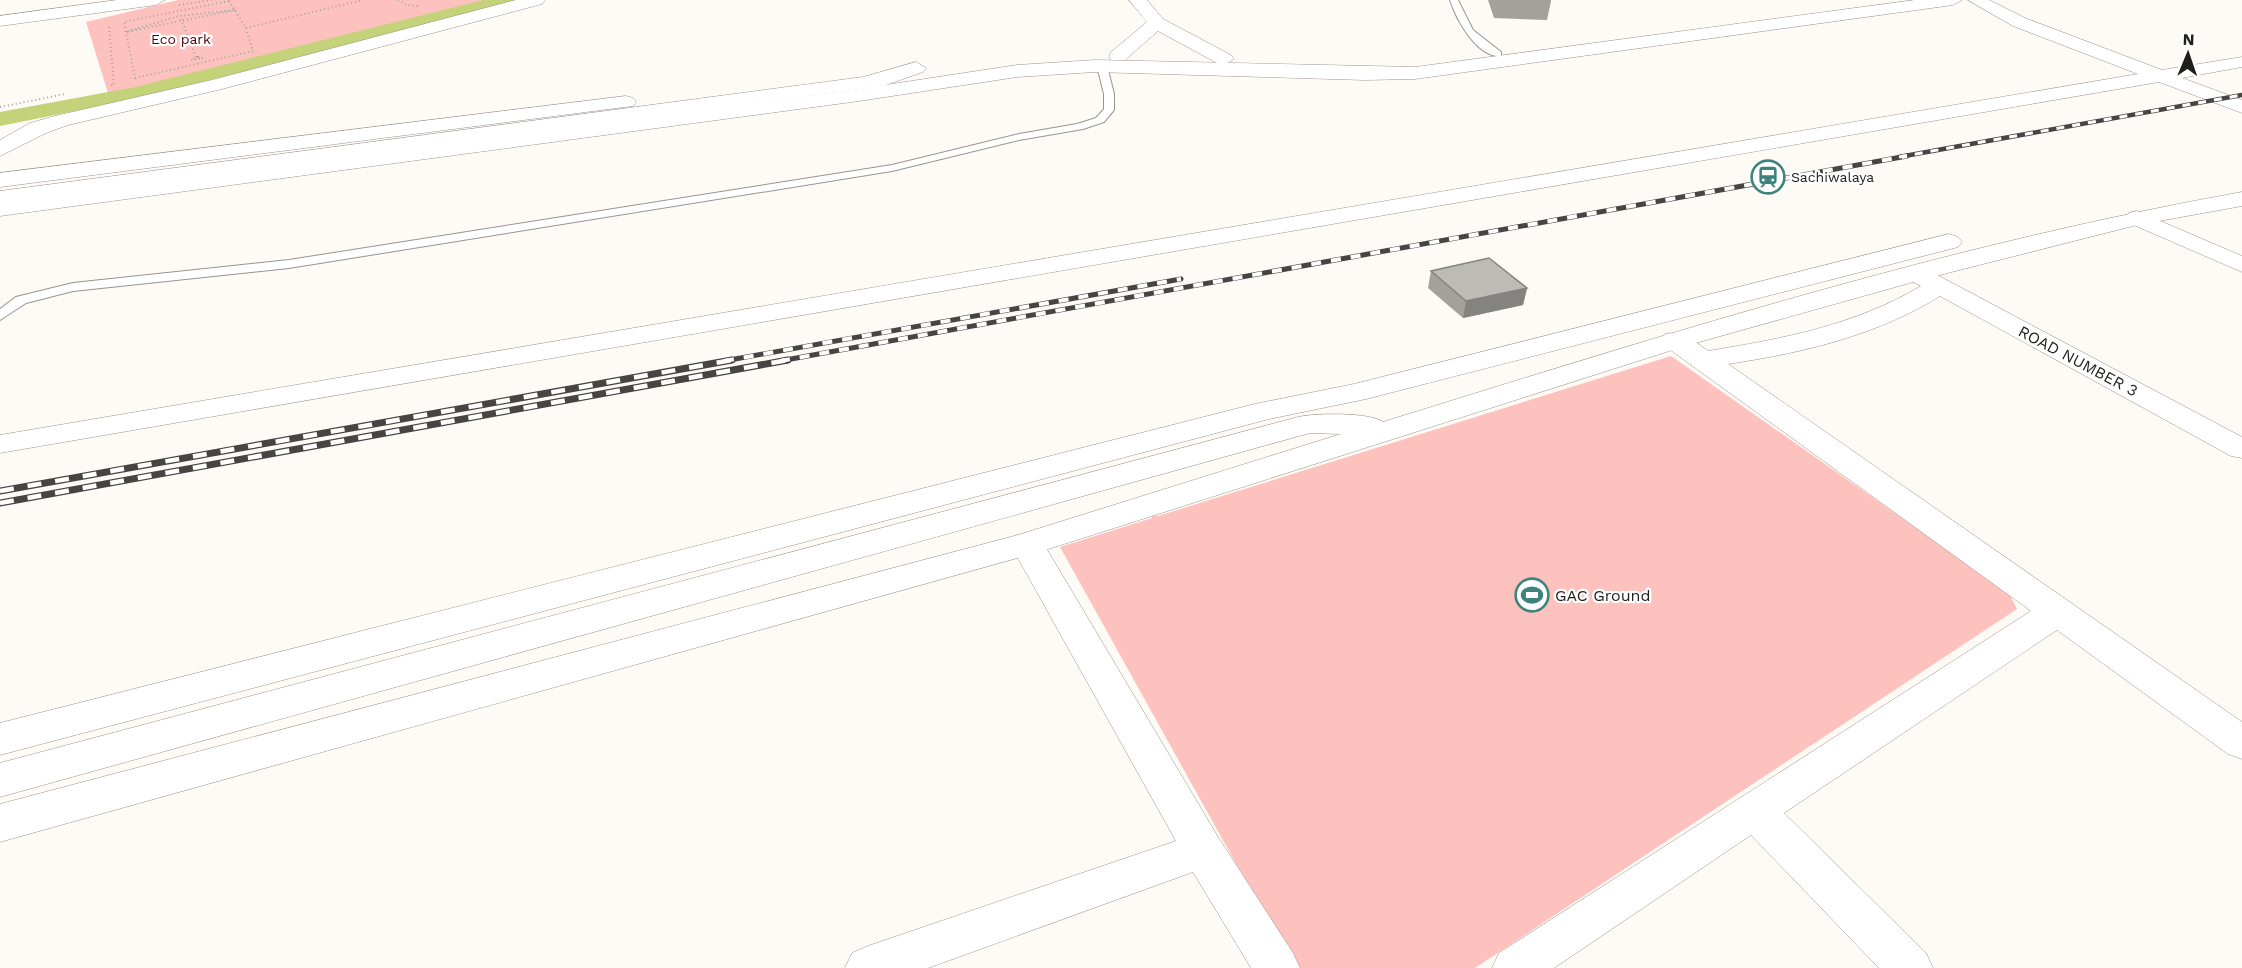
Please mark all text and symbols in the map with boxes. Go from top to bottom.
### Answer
north arrow [2158,24,2218,84]
text: N [2182,30,2195,49]
park label: Eco park [151,31,211,47]
station icon: Sachiwalaya [1750,159,1786,195]
place label: Sachiwalaya [1791,169,1874,185]
street label: ROAD NUMBER 3 [2015,322,2141,400]
sports icon: GAC Ground [1514,577,1550,613]
place label: GAC Ground [1555,586,1651,605]

